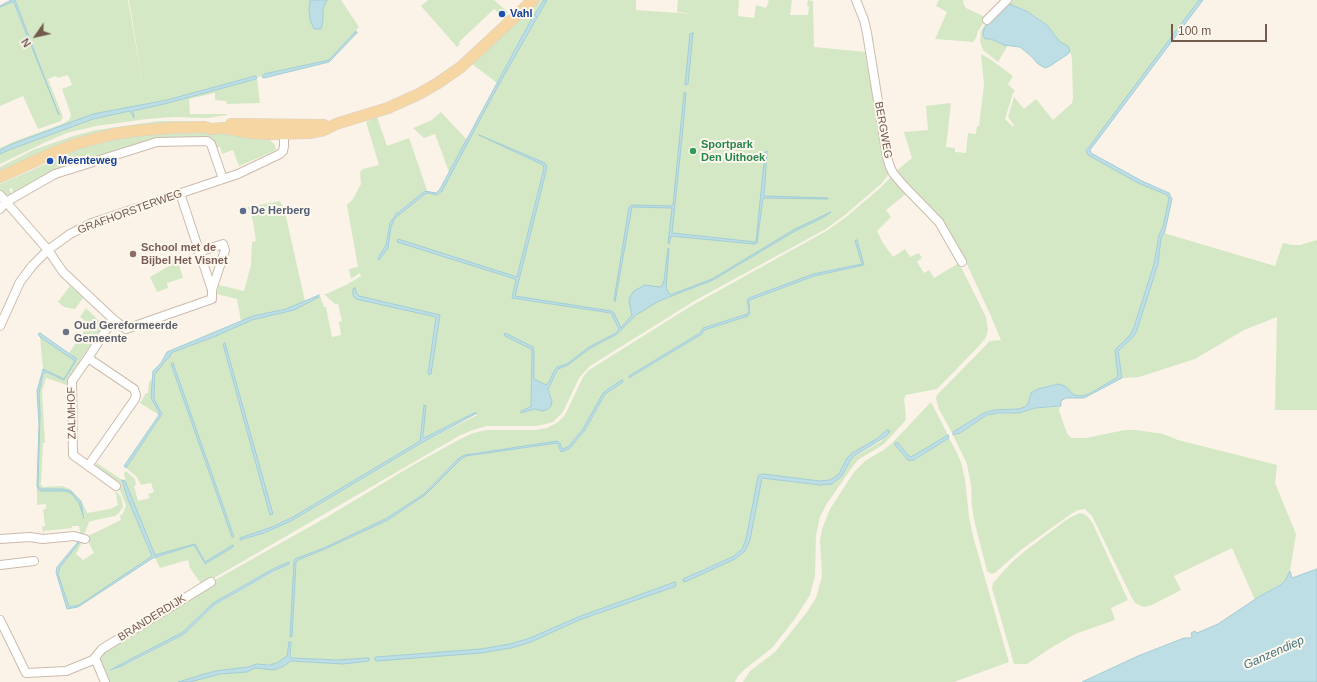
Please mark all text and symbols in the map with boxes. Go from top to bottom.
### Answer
place label: Vahl [510,7,533,21]
marker: Vahl [497,9,507,19]
north arrow [16,16,56,56]
scale bar [1173,16,1269,42]
text: 100 m [1178,24,1211,38]
text: N [19,36,33,49]
street label: BERGWEG [872,101,894,159]
place label: Sportpark Den Uithoek [701,138,765,164]
marker: Sportpark Den Uithoek [688,146,698,156]
place label: Meenteweg [58,154,117,168]
marker: Meenteweg [45,156,55,166]
street label: GRAFHORSTERWEG [76,187,184,237]
place label: De Herberg [251,204,310,218]
marker: De Herberg [238,206,248,216]
place label: School met de Bijbel Het Visnet [141,241,228,267]
marker: School met de Bijbel Het Visnet [128,249,138,259]
place label: Oud Gereformeerde Gemeente [74,319,178,345]
marker: Oud Gereformeerde Gemeente [61,327,71,337]
street label: ZALMHOF [65,387,79,439]
street label: BRANDERDIJK [116,592,188,644]
water label: Ganzendiep [1242,633,1306,673]

